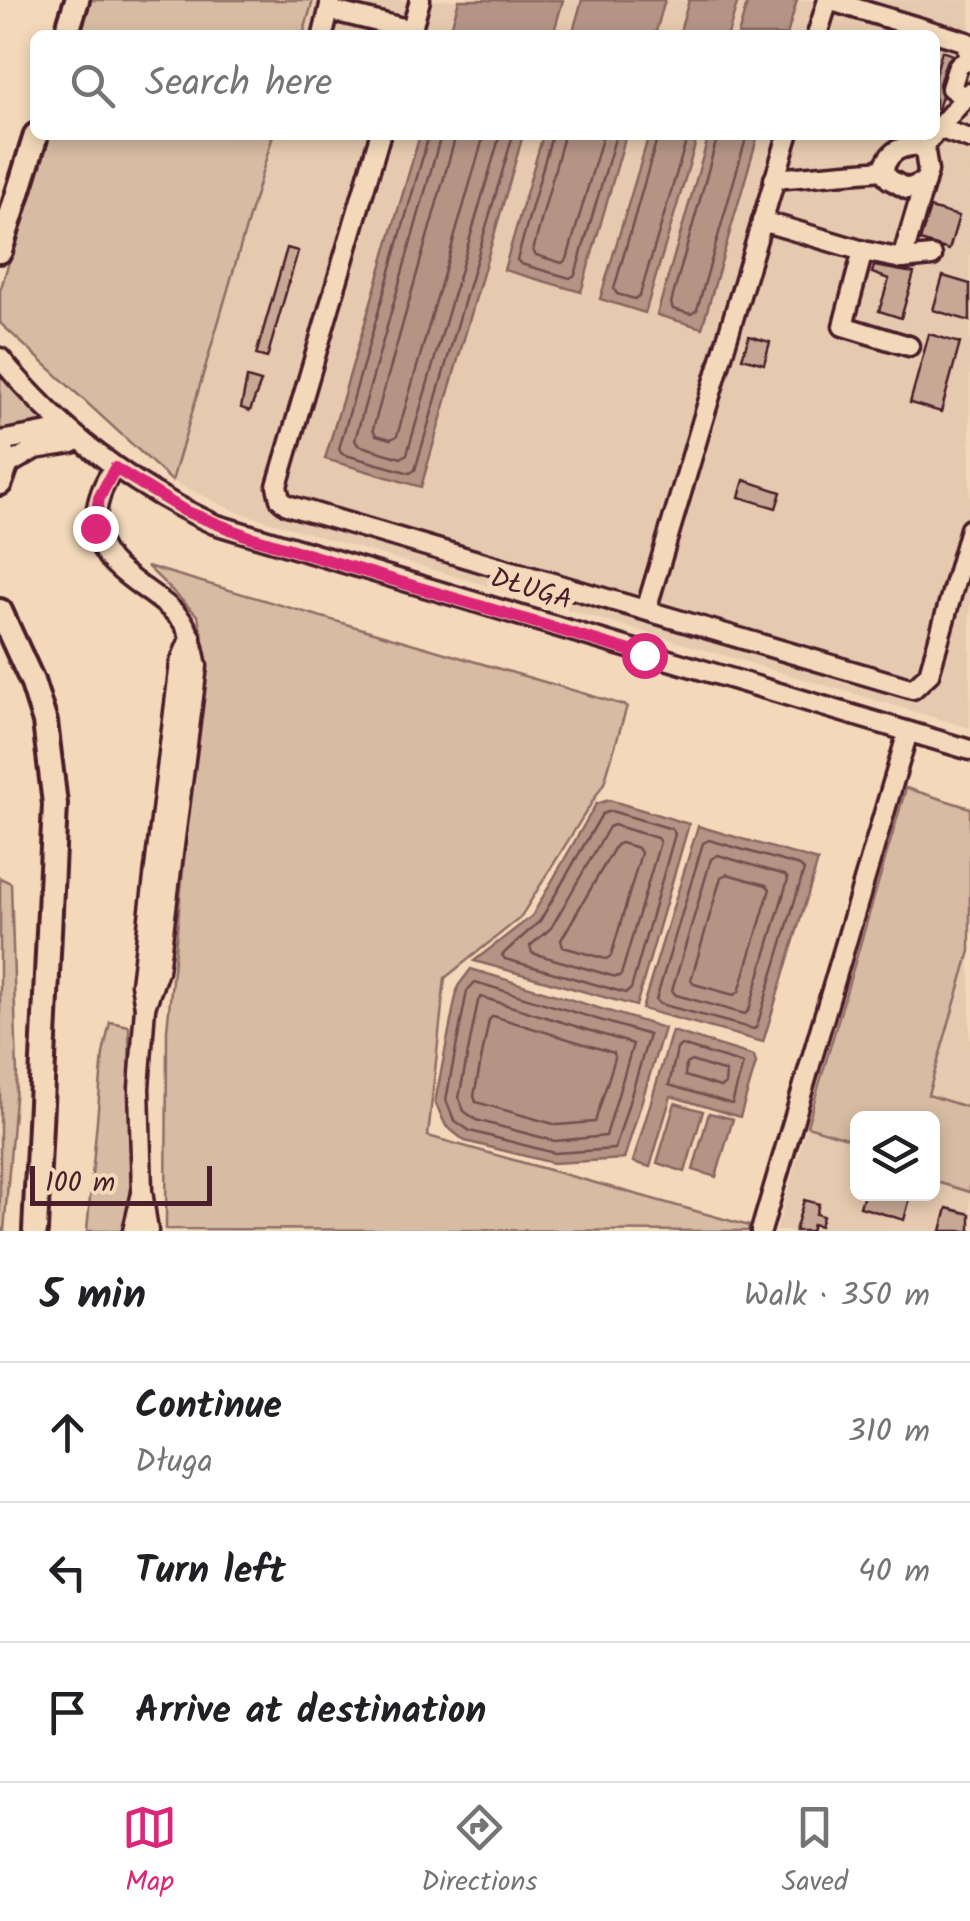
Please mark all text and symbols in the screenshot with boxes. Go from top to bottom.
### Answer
search box [30,30,940,140]
text: Search here [145,55,332,115]
icon: search [65,58,120,113]
route end [73,506,119,552]
street label: DŁUGA [485,556,577,624]
route start [622,633,668,679]
map controls [850,1111,940,1201]
button: layers [850,1111,940,1201]
scale bar [30,1161,212,1206]
text: 100 m [45,1161,115,1206]
text: 5 min [40,1263,146,1330]
text: Walk · 350 m [744,1271,930,1322]
text: Continue [135,1377,282,1437]
icon: ahead [40,1405,95,1460]
text: 310 m [847,1407,930,1458]
text: Długa [135,1437,213,1488]
text: Turn left [135,1542,286,1602]
icon: left [40,1545,95,1600]
text: 40 m [858,1547,930,1598]
text: Arrive at destination [135,1682,486,1742]
icon: arrive [40,1685,95,1740]
tab: Map [122,1800,177,1905]
tab: Directions [421,1800,537,1905]
tab: Saved [782,1800,848,1905]

